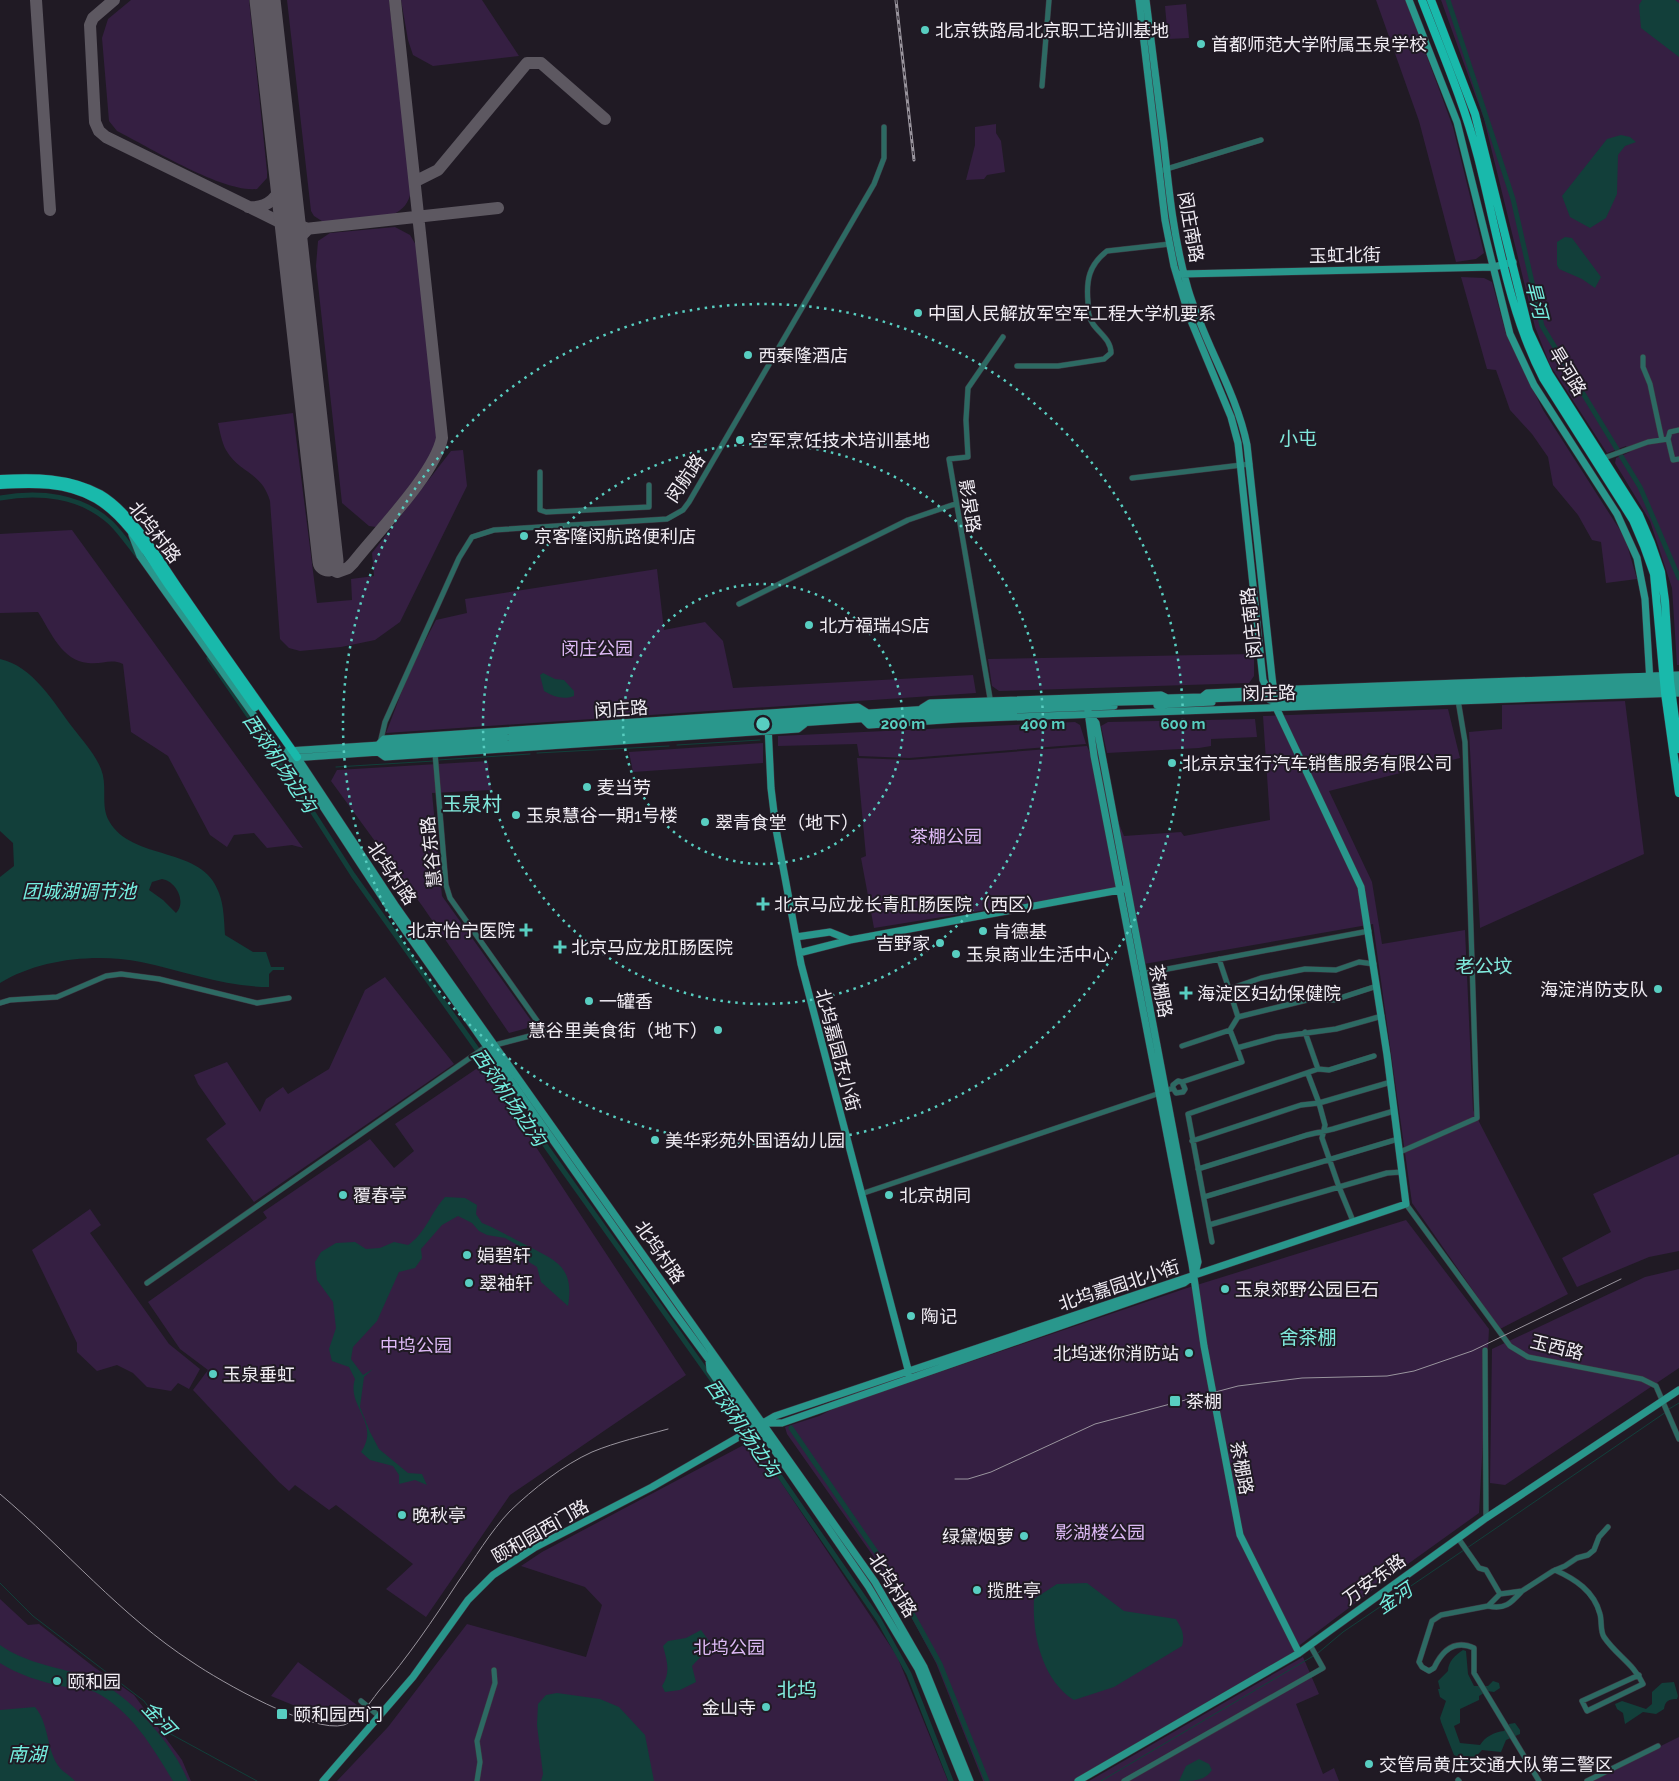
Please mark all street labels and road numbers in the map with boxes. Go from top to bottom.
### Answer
street label: 闵庄南路 [1174,190,1208,264]
street label: 玉虹北街 [1309,244,1381,266]
street label: 旱河路 [1545,342,1591,400]
street label: 闵航路 [661,450,709,506]
street label: 影泉路 [955,478,985,534]
street label: 北坞村路 [125,497,185,567]
street label: 闵庄南路 [1237,586,1265,660]
street label: 闵庄路 [1242,682,1296,704]
street label: 闵庄路 [593,697,649,721]
street label: 慧谷东路 [417,815,445,889]
street label: 北坞村路 [363,837,421,909]
street label: 茶棚路 [1146,962,1176,1020]
street label: 北坞嘉园东小街 [812,986,864,1114]
street label: 北坞村路 [631,1216,689,1288]
street label: 北坞嘉园北小街 [1056,1256,1182,1314]
street label: 玉西路 [1528,1330,1586,1364]
street label: 茶棚路 [1227,1439,1257,1497]
street label: 颐和园西门路 [488,1495,592,1567]
street label: 北坞村路 [865,1549,921,1621]
street label: 万安东路 [1339,1549,1409,1609]

